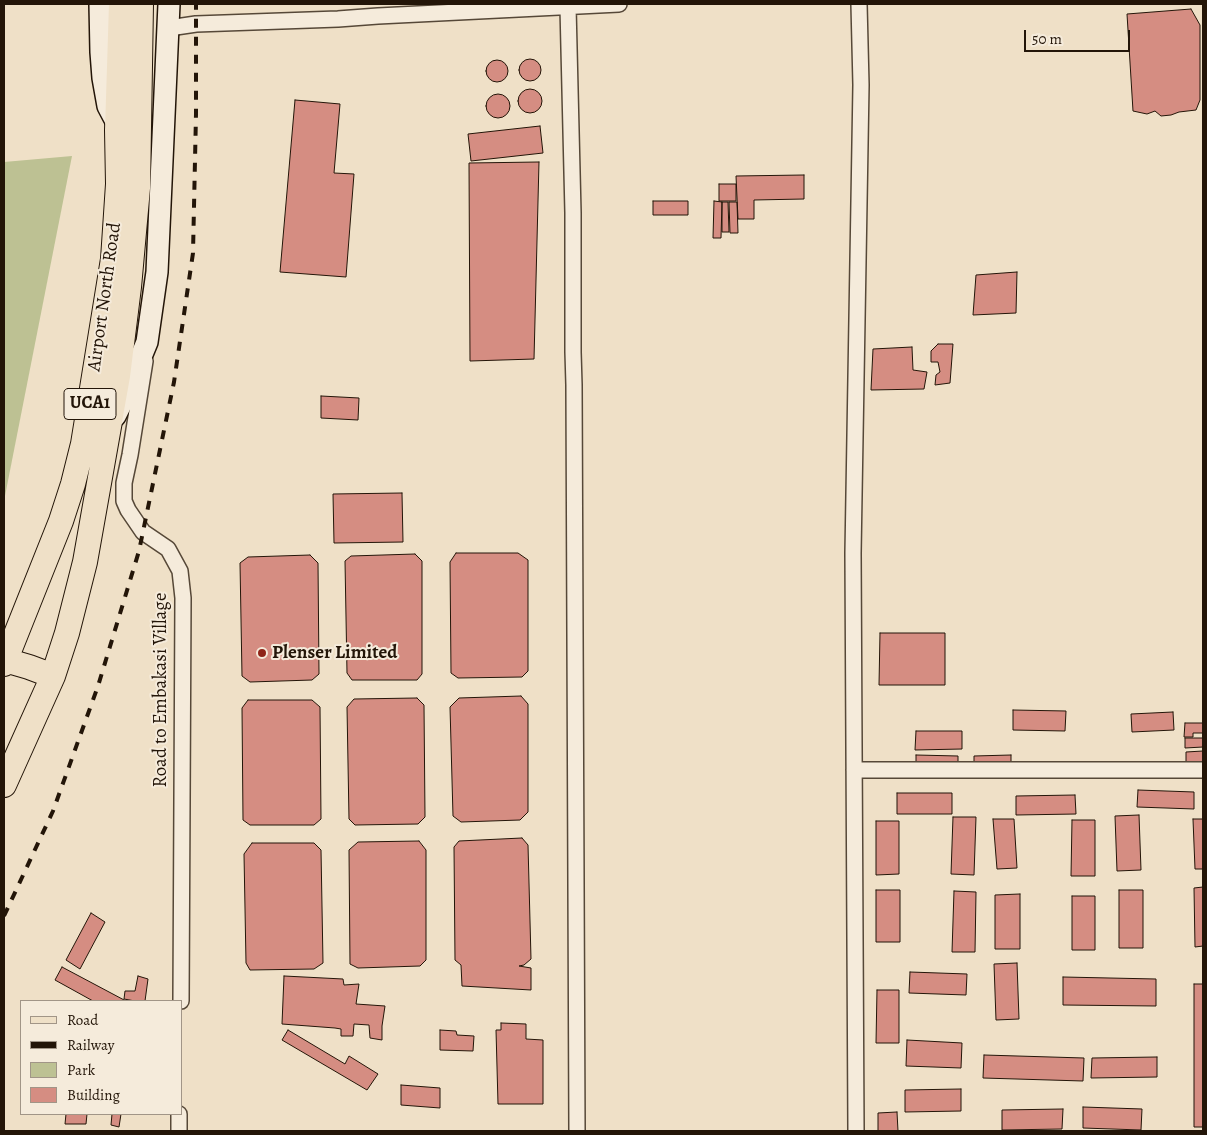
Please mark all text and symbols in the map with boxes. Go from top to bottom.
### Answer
scale bar [1027,20,1133,52]
text: 50 m [1032,29,1062,49]
street label: Airport North Road [83,221,127,373]
road number: UCA1 [64,388,116,419]
street label: Road to Embakasi Village [150,593,172,787]
place label: Plenser Limited [272,642,397,664]
marker: Plenser Limited [256,647,268,659]
legend [20,1000,182,1115]
text: Road [67,1010,98,1030]
text: Railway [67,1035,114,1055]
text: Park [67,1060,95,1080]
text: Building [67,1085,120,1105]

